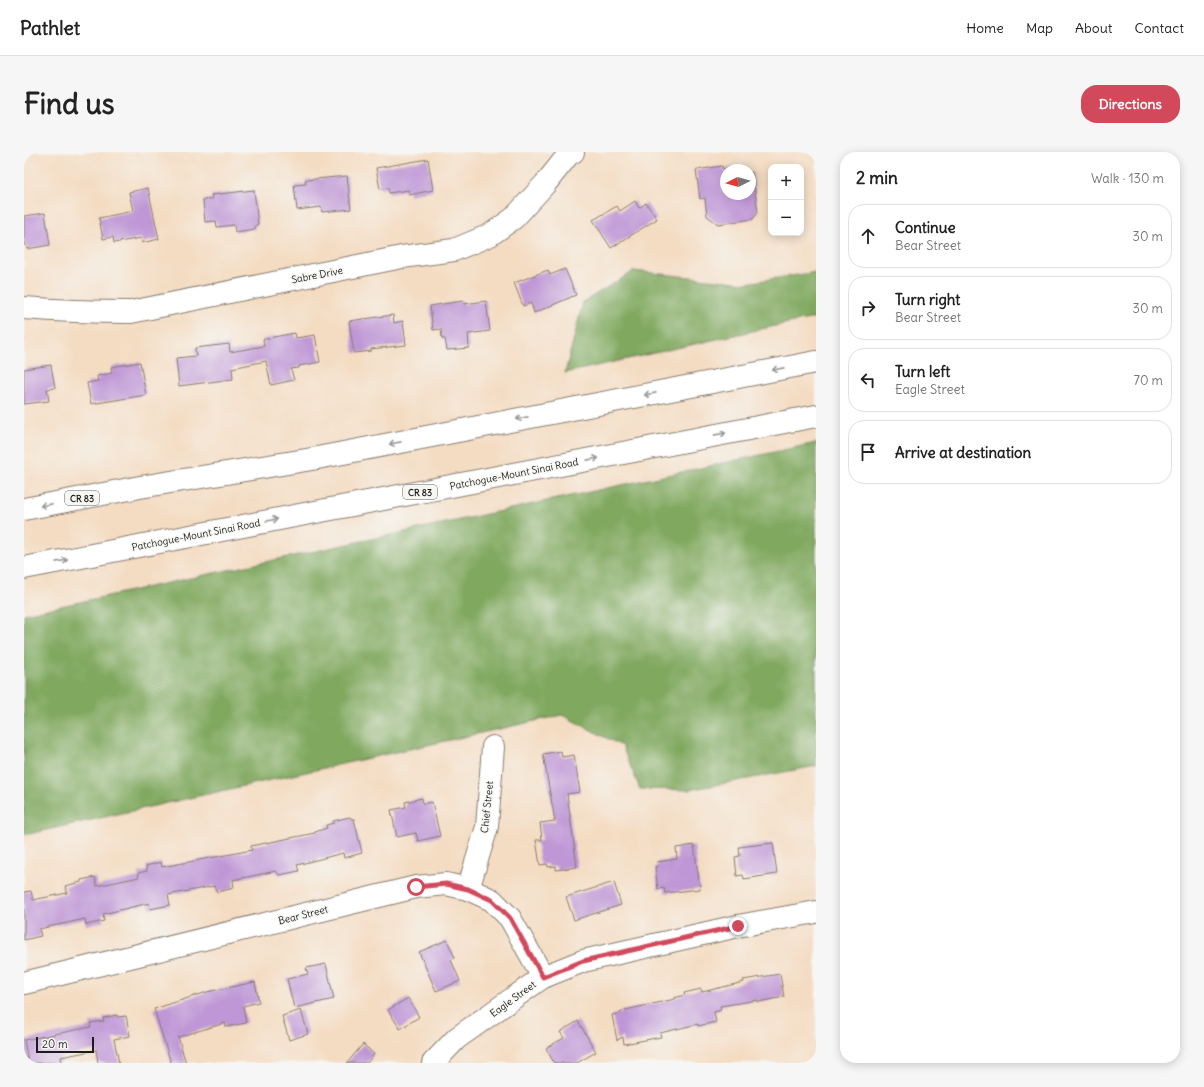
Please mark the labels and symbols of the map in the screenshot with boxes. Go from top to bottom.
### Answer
north arrow [720,164,756,200]
street label: Sabre Drive [290,264,344,286]
one-way arrow [772,366,785,374]
one-way arrow [644,390,657,398]
one-way arrow [516,415,529,423]
one-way arrow [713,430,726,438]
one-way arrow [389,439,402,447]
one-way arrow [586,454,599,462]
street label: Patchogue-Mount Sinai Road [449,455,579,493]
road number: CR 83 [403,485,437,499]
road number: CR 83 [65,491,99,505]
one-way arrow [40,501,53,509]
street label: Patchogue-Mount Sinai Road [131,516,261,554]
one-way arrow [266,516,279,524]
one-way arrow [55,556,68,564]
street label: Chief Street [478,780,496,834]
route start [407,878,425,896]
street label: Bear Street [277,902,330,927]
route end [729,917,747,935]
street label: Eagle Street [487,978,539,1020]
scale bar [36,1035,94,1054]

